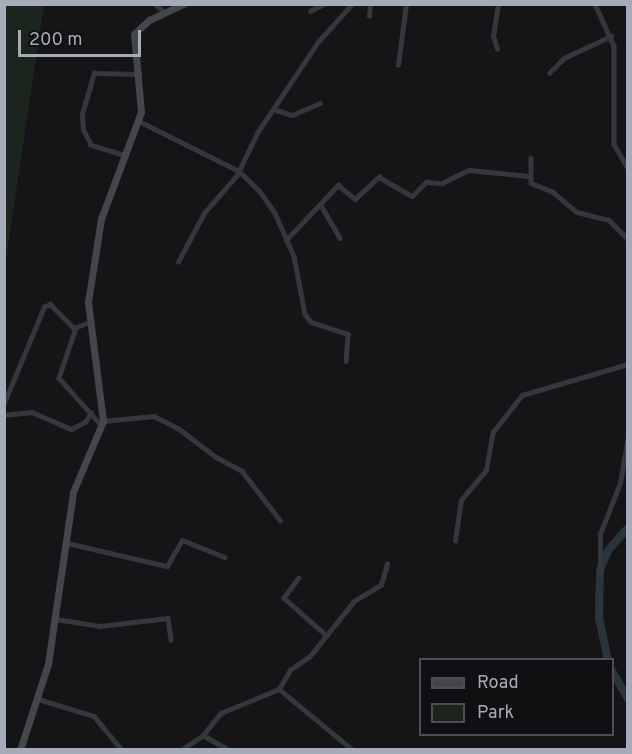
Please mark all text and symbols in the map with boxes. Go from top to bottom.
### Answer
scale bar [21,18,144,56]
text: 200 m [29,29,82,52]
legend [419,658,614,736]
text: Road [477,672,519,695]
text: Park [477,702,514,725]

